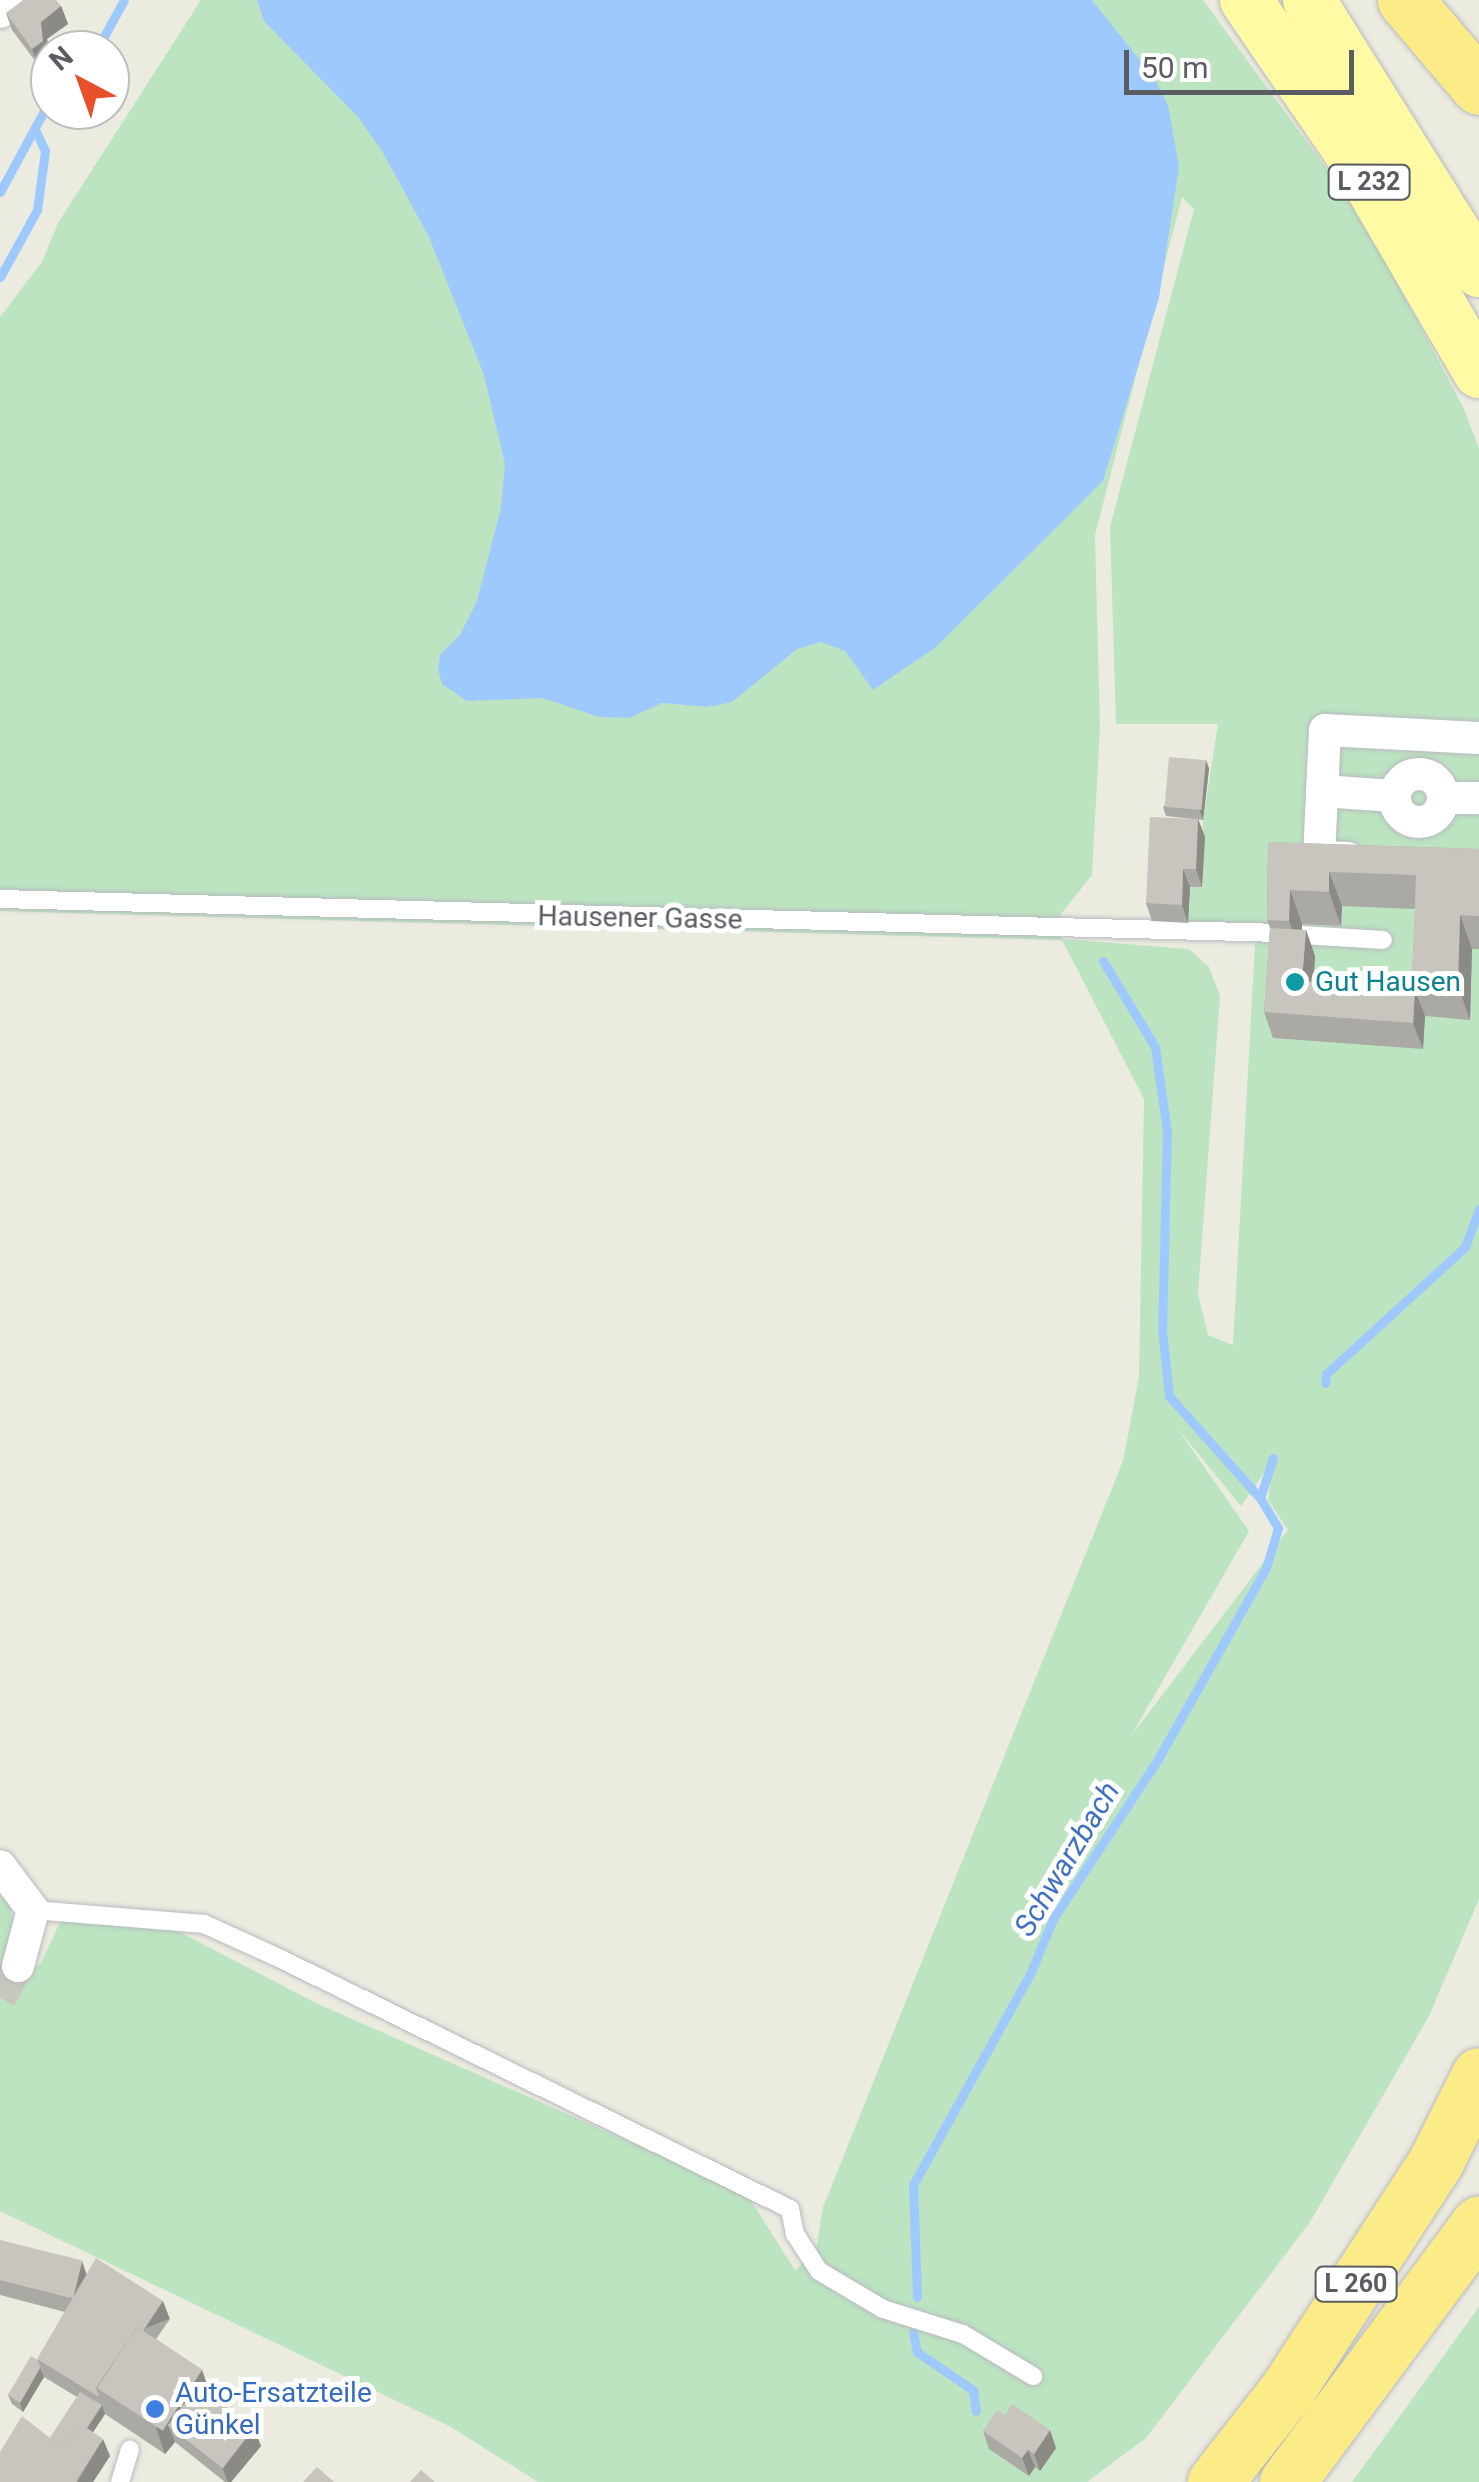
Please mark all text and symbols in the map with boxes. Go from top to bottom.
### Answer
north arrow [30,30,130,130]
scale bar [1129,30,1359,92]
text: N [43,40,80,77]
text: 50 m [1141,50,1208,85]
road number: L 232 [1326,162,1412,202]
street label: Hausener Gasse [537,899,743,937]
place label: Gut Hausen [1315,965,1461,999]
marker: Gut Hausen [1284,971,1306,993]
water label: Schwarzbach [1007,1775,1127,1943]
road number: L 260 [1314,2264,1398,2304]
place label: Auto-Ersatzteile Günkel [175,2376,372,2442]
marker: Auto-Ersatzteile Günkel [144,2398,166,2420]

